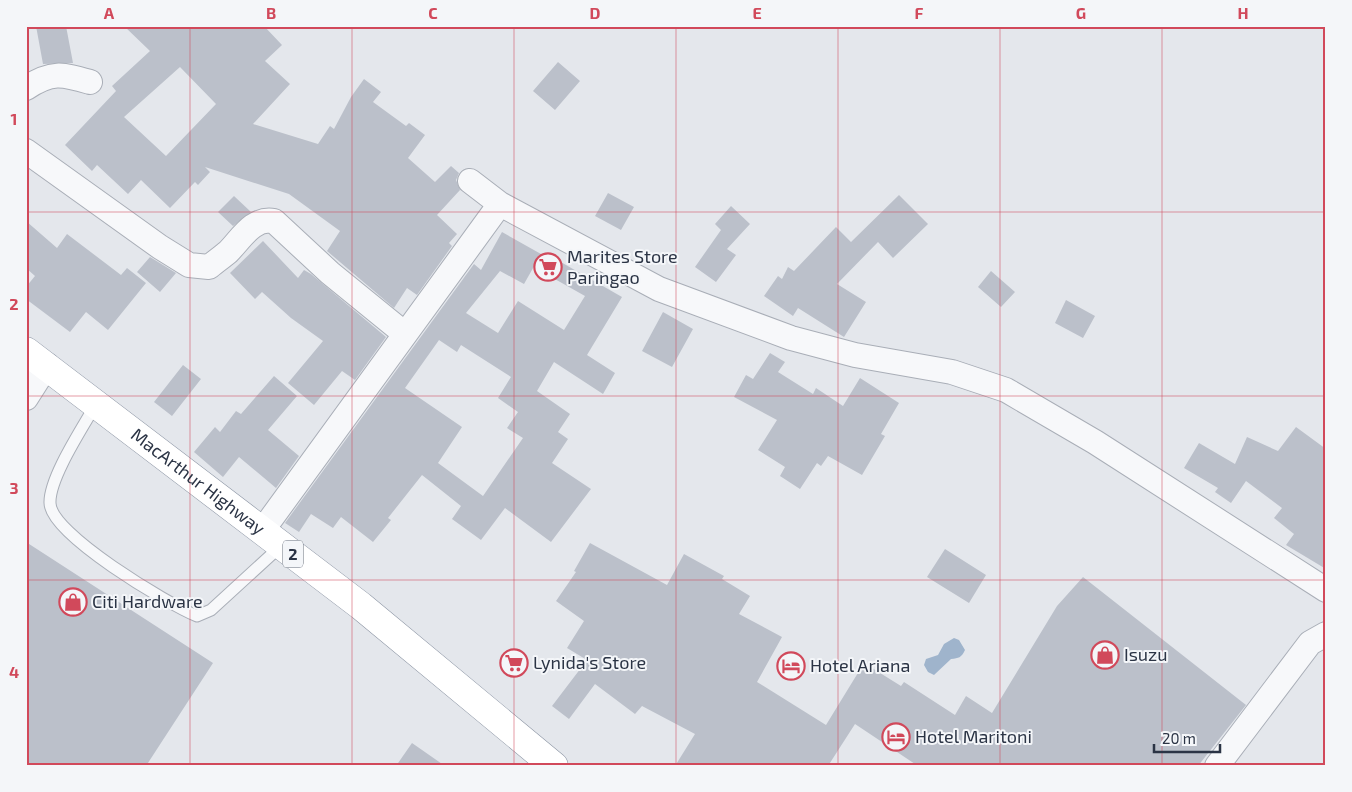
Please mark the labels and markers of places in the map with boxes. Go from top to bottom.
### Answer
place label: Marites Store Paringao [567,245,678,288]
supermarket icon: Marites Store Paringao [533,252,563,282]
shop icon: Citi Hardware [58,587,88,617]
place label: Citi Hardware [92,590,203,612]
shop icon: Isuzu [1090,640,1120,670]
place label: Isuzu [1124,643,1168,665]
supermarket icon: Lynida's Store [499,648,529,678]
place label: Lynida's Store [533,651,646,673]
hotel icon: Hotel Ariana [776,651,806,681]
place label: Hotel Ariana [810,654,910,676]
hotel icon: Hotel Maritoni [881,722,911,752]
place label: Hotel Maritoni [915,725,1032,747]

